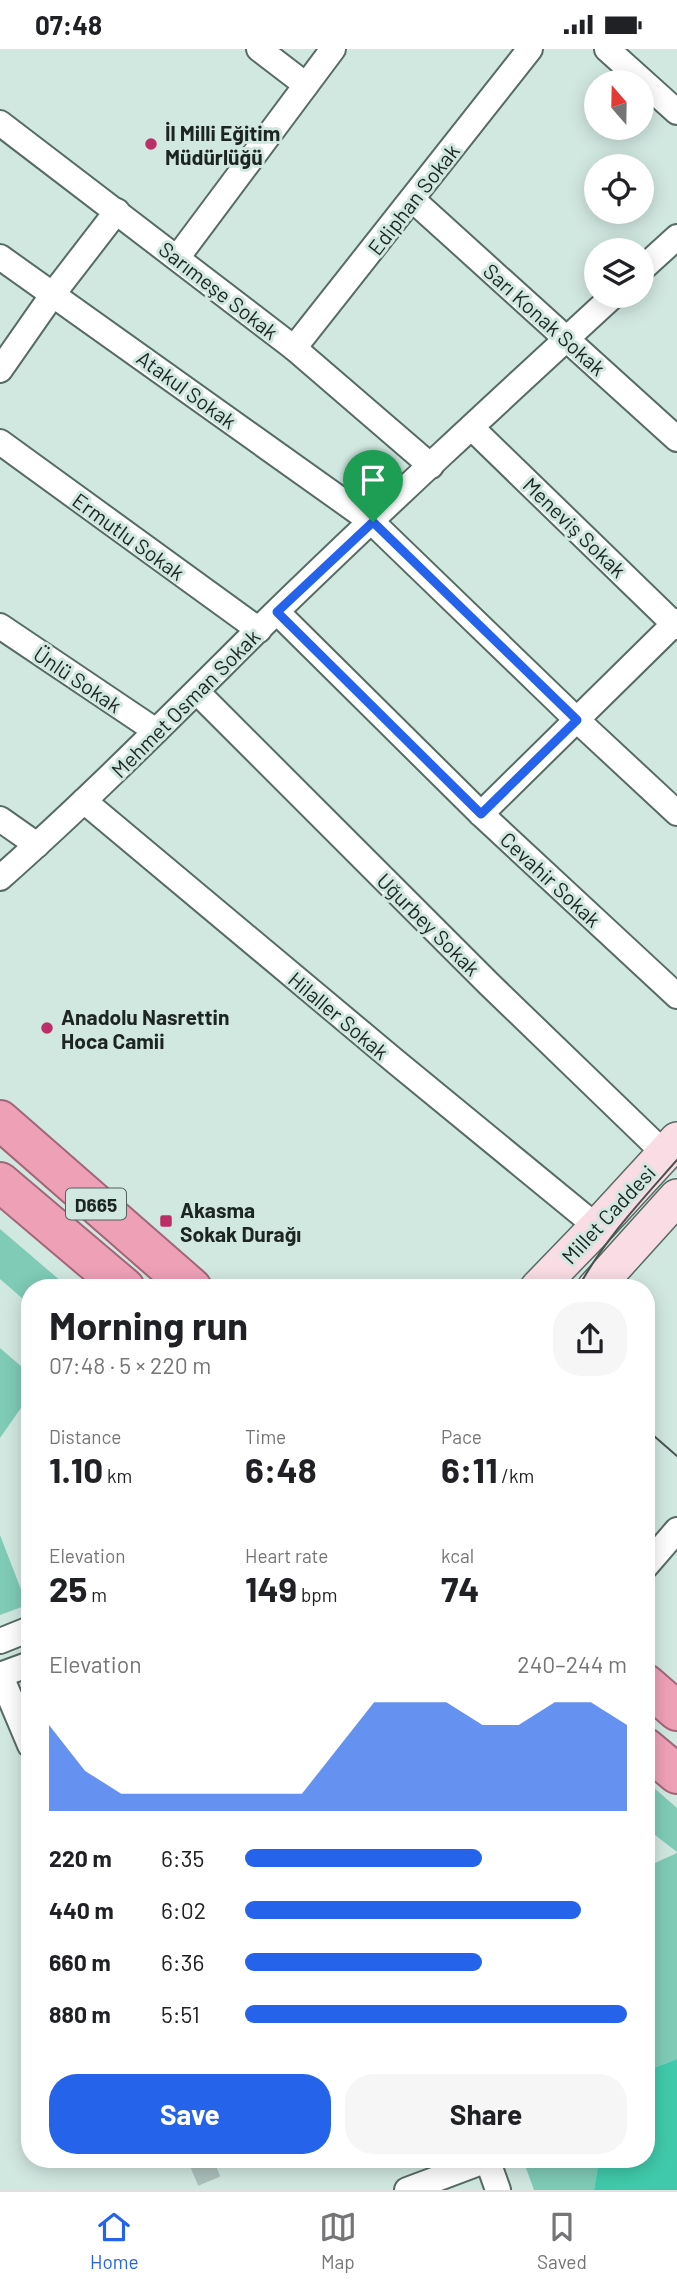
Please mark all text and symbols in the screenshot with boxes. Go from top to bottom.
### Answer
text: 07:48 [35,9,102,40]
north arrow [584,70,654,140]
map controls [584,70,654,308]
place label: İl Milli Eğitim Müdürlüğü [165,120,280,169]
marker: İl Milli Eğitim Müdürlüğü [143,136,159,152]
street label: Ediphan Sokak [362,139,464,259]
button: locate [584,154,654,224]
street label: Sarımeşe Sokak [155,236,283,344]
button: layers [584,238,654,308]
street label: Sarı Konak Sokak [479,258,611,380]
street label: Atakul Sokak [132,345,242,433]
pin [343,450,403,522]
icon: arrive [354,461,392,499]
street label: Meneviş Sokak [518,472,632,582]
street label: Ermutlu Sokak [68,487,190,585]
street label: Mehmet Osman Sokak [106,624,264,782]
street label: Ünlü Sokak [29,641,127,717]
street label: Cevahir Sokak [496,826,606,932]
street label: Uğurbey Sokak [372,867,486,981]
street label: Hilaller Sokak [284,966,394,1064]
place label: Anadolu Nasrettin Hoca Camii [61,1004,229,1053]
marker: Anadolu Nasrettin Hoca Camii [39,1020,55,1036]
street label: Millet Caddesi [556,1160,660,1268]
road number: D665 [66,1189,126,1219]
place label: Akasma Sokak Durağı [180,1197,301,1246]
marker: Akasma Sokak Durağı [158,1213,174,1229]
text: Morning run [49,1302,248,1348]
button: share [553,1302,627,1376]
text: 07:48 · 5 × 220 m [49,1351,211,1379]
text: Distance [49,1425,121,1448]
text: Time [245,1425,286,1448]
text: Pace [441,1425,482,1448]
text: 1.10 [49,1448,103,1490]
text: 6:48 [245,1448,317,1490]
text: 6:11 [441,1448,498,1490]
text: km [103,1464,132,1487]
text: /km [498,1464,534,1487]
text: Elevation [49,1544,126,1567]
text: Heart rate [245,1544,328,1567]
text: kcal [441,1544,474,1567]
text: 25 [49,1567,87,1609]
text: 149 [245,1567,297,1609]
text: 74 [441,1567,480,1609]
text: m [87,1583,107,1606]
text: bpm [297,1583,338,1606]
text: Elevation [49,1650,142,1678]
text: 240–244 m [517,1650,627,1678]
text: 220 m [49,1844,112,1872]
text: 6:35 [161,1844,204,1872]
text: 440 m [49,1896,114,1924]
text: 6:02 [161,1896,206,1924]
text: 660 m [49,1948,111,1976]
text: 6:36 [161,1948,204,1976]
text: 880 m [49,2000,111,2028]
text: 5:51 [161,2000,200,2028]
button: Save [49,2074,331,2154]
button: Share [345,2074,627,2154]
tab: Home [90,2208,139,2273]
tab: Map [319,2208,357,2273]
tab: Saved [537,2208,587,2273]

